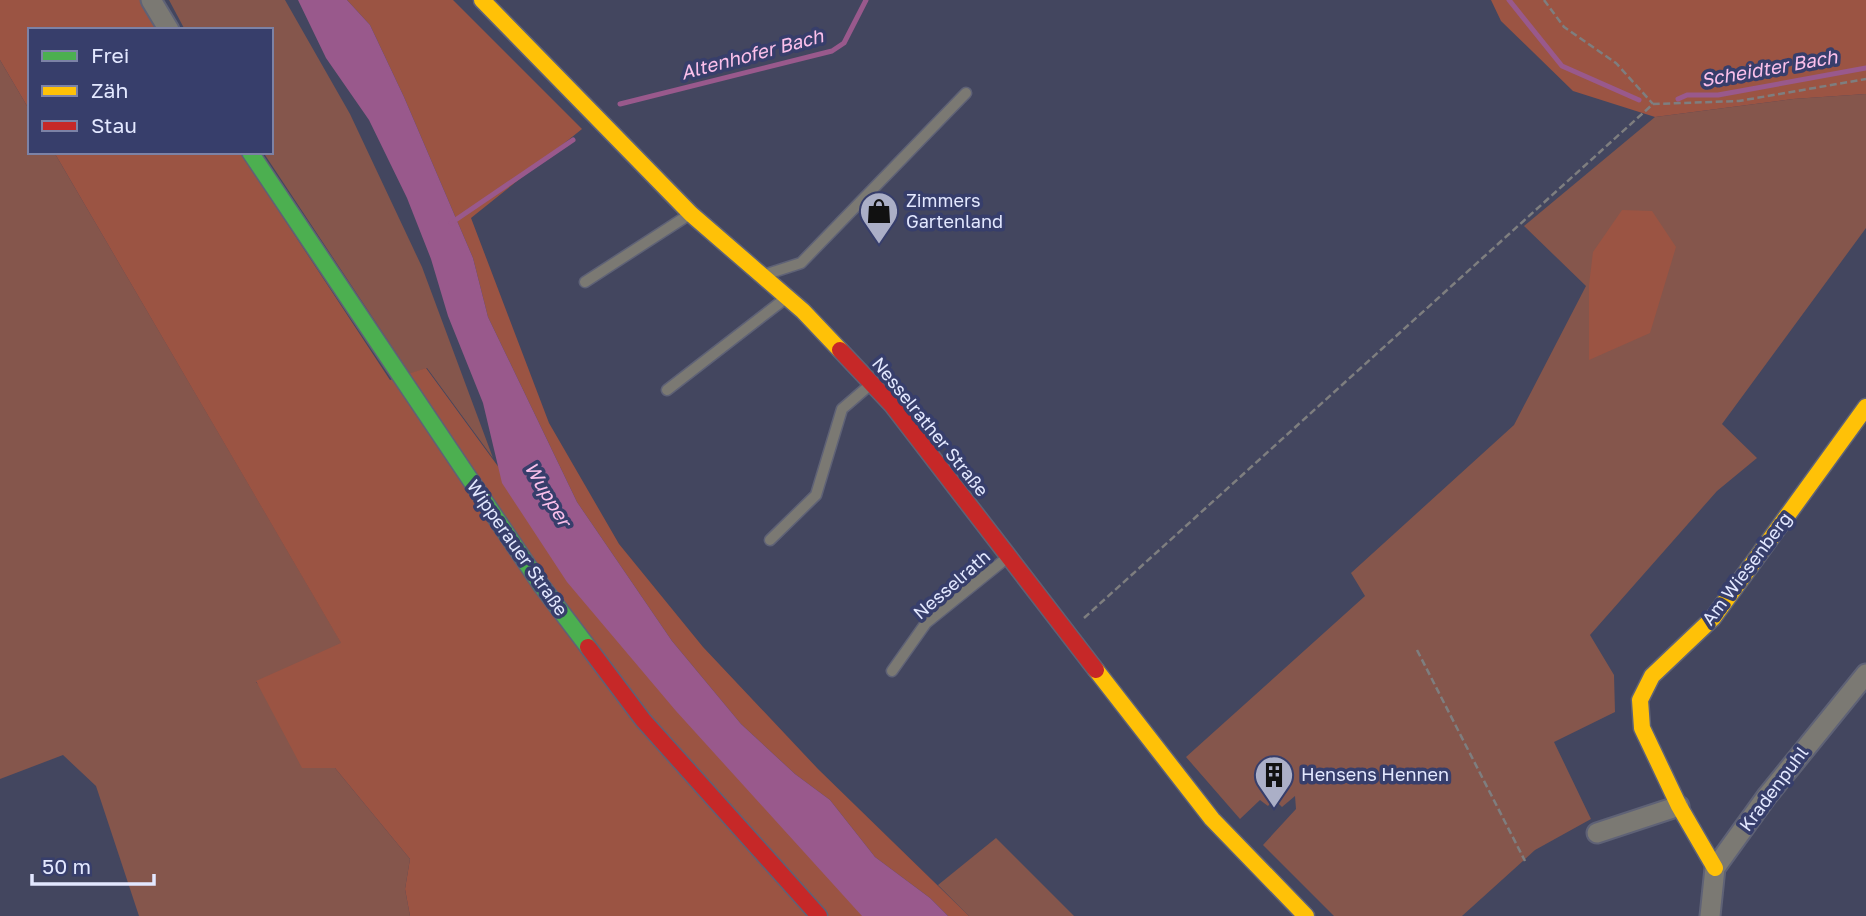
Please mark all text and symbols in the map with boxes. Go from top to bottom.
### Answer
water label: Altenhofer Bach [678,23,827,84]
legend [28,28,273,154]
text: Frei [91,42,129,68]
water label: Scheidter Bach [1699,44,1840,91]
text: Zäh [91,77,128,103]
text: Stau [91,112,137,138]
place label: Zimmers Gartenland [906,189,1003,232]
shop icon: Zimmers Gartenland [858,190,900,245]
street label: Nesselrather Straße [868,352,994,500]
water label: Wupper [520,457,578,532]
street label: Wipperauer Straße [463,475,573,620]
street label: Am Wiesenberg [1697,508,1796,629]
street label: Nesselrath [908,545,994,624]
street label: Kradenpuhl [1734,741,1812,835]
building icon: Hensens Hennen [1253,754,1295,809]
place label: Hensens Hennen [1301,763,1449,785]
scale bar [32,842,154,886]
text: 50 m [42,853,91,879]

